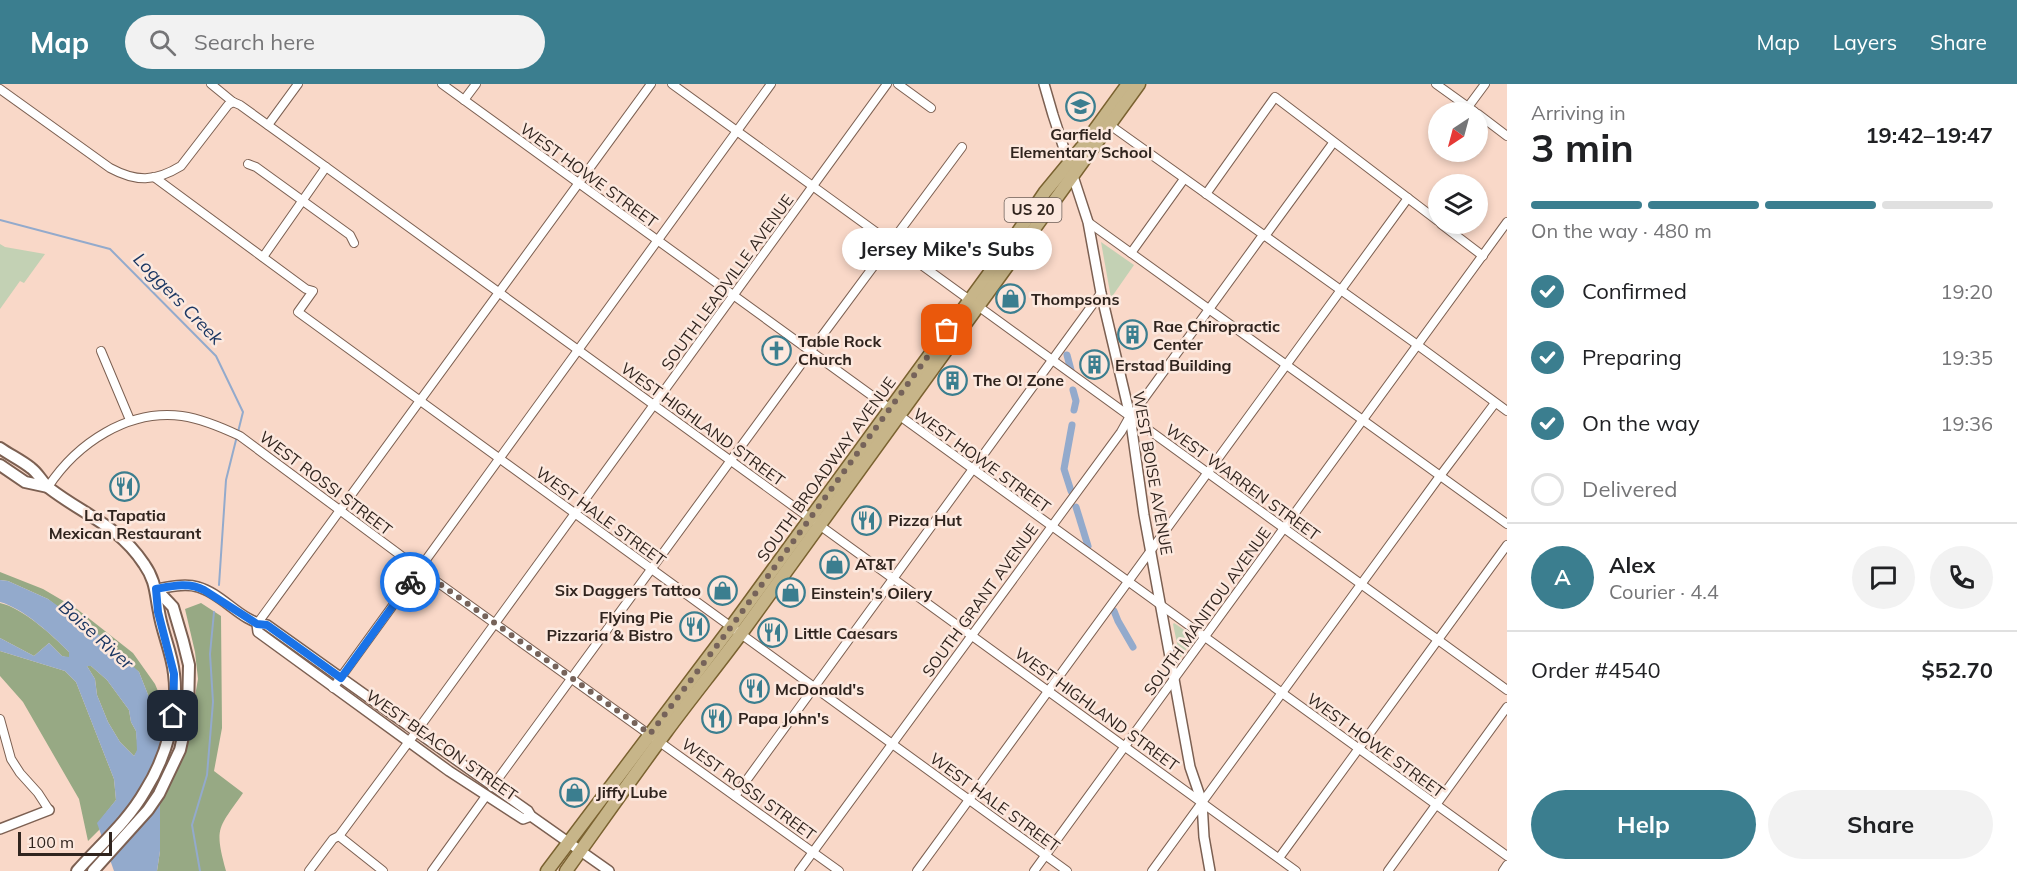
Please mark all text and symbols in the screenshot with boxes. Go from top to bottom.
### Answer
search box [125,15,545,69]
text: Map [30,25,89,60]
icon: search [146,26,179,59]
text: Search here [194,28,315,56]
text: Map [1757,29,1800,55]
text: Layers [1833,29,1897,55]
text: Share [1930,29,1987,55]
school or university icon: Garfield Elementary School [1065,90,1097,122]
text: Arriving in [1531,100,1626,125]
north arrow [1428,102,1488,162]
map controls [1428,102,1488,234]
street label: WEST HOWE STREET [516,118,662,232]
text: 19:42–19:47 [1865,121,1993,149]
text: 3 min [1531,123,1634,172]
place label: Garfield Elementary School [1010,124,1152,162]
button: layers [1428,174,1488,234]
street label: SOUTH LEADVILLE AVENUE [657,190,797,374]
road number: US 20 [1004,198,1062,222]
text: On the way · 480 m [1531,218,1712,243]
callout: Jersey Mike's Subs [842,228,1052,270]
text: Jersey Mike's Subs [859,236,1035,261]
water label: Loggers Creek [129,248,229,350]
icon: check [1531,275,1564,308]
text: Confirmed [1582,277,1687,305]
text: 19:20 [1940,279,1993,304]
shop icon: Thompsons [994,283,1026,315]
place label: Thompsons [1031,289,1119,309]
pin [921,304,972,355]
icon: bag [930,313,963,346]
place label: Rae Chiropractic Center [1153,316,1280,354]
building icon: Rae Chiropractic Center [1116,319,1148,351]
place label: Table Rock Church [798,331,882,369]
church icon: Table Rock Church [761,334,793,366]
icon: check [1531,341,1564,374]
text: Preparing [1582,343,1682,371]
text: 19:35 [1940,345,1993,370]
building icon: Erstad Building [1078,349,1110,381]
place label: Erstad Building [1115,355,1232,375]
street label: WEST HIGHLAND STREET [617,358,789,490]
building icon: The O! Zone [936,364,968,396]
place label: The O! Zone [973,370,1064,390]
street label: SOUTH BROADWAY AVENUE [752,373,900,565]
street label: WEST BOISE AVENUE [1129,390,1177,556]
street label: WEST HOWE STREET [909,403,1055,517]
icon: check [1531,407,1564,440]
text: On the way [1582,409,1700,437]
text: 19:36 [1940,411,1993,436]
street label: WEST WARREN STREET [1162,419,1324,545]
street label: WEST ROSSI STREET [256,427,397,540]
street label: WEST HALE STREET [532,462,670,570]
restaurant icon: La Tapatia Mexican Restaurant [109,471,141,503]
text: Delivered [1582,475,1677,503]
restaurant icon: Pizza Hut [851,504,883,536]
place label: La Tapatia Mexican Restaurant [49,505,201,543]
place label: Pizza Hut [888,510,962,530]
street label: SOUTH GRANT AVENUE [918,519,1042,681]
street label: SOUTH MANITOU AVENUE [1139,523,1275,699]
button: chat [1852,546,1915,609]
button: phone [1930,546,1993,609]
shop icon: AT&T [818,548,850,580]
text: Alex [1609,551,1655,579]
courier [380,552,440,612]
place label: AT&T [855,554,896,574]
text: A [1554,563,1571,591]
icon: bike [394,566,427,599]
shop icon: Six Daggers Tattoo [706,574,738,606]
shop icon: Einstein's Oilery [774,577,806,609]
text: Courier · 4.4 [1609,579,1719,604]
place label: Six Daggers Tattoo [555,580,701,600]
place label: Einstein's Oilery [811,583,933,603]
water label: Boise River [54,595,140,675]
place label: Flying Pie Pizzaria & Bistro [546,607,673,645]
restaurant icon: Flying Pie Pizzaria & Bistro [678,610,710,642]
restaurant icon: Little Caesars [757,617,789,649]
place label: Little Caesars [794,623,898,643]
street label: WEST HIGHLAND STREET [1011,643,1183,775]
text: Order #4540 [1531,656,1661,684]
text: $52.70 [1922,656,1993,684]
restaurant icon: McDonald's [738,673,770,705]
place label: McDonald's [775,679,864,699]
street label: WEST BEACON STREET [363,685,522,805]
street label: WEST HOWE STREET [1303,688,1449,802]
pin [147,690,198,741]
icon: home [156,699,189,732]
restaurant icon: Papa John's [701,702,733,734]
place label: Papa John's [738,708,829,728]
street label: WEST ROSSI STREET [678,734,820,845]
street label: WEST HALE STREET [926,748,1064,856]
shop icon: Jiffy Lube [559,776,591,808]
place label: Jiffy Lube [596,782,668,802]
button: Help [1531,790,1756,859]
button: Share [1768,790,1993,859]
scale bar [18,829,112,856]
text: 100 m [27,832,74,852]

